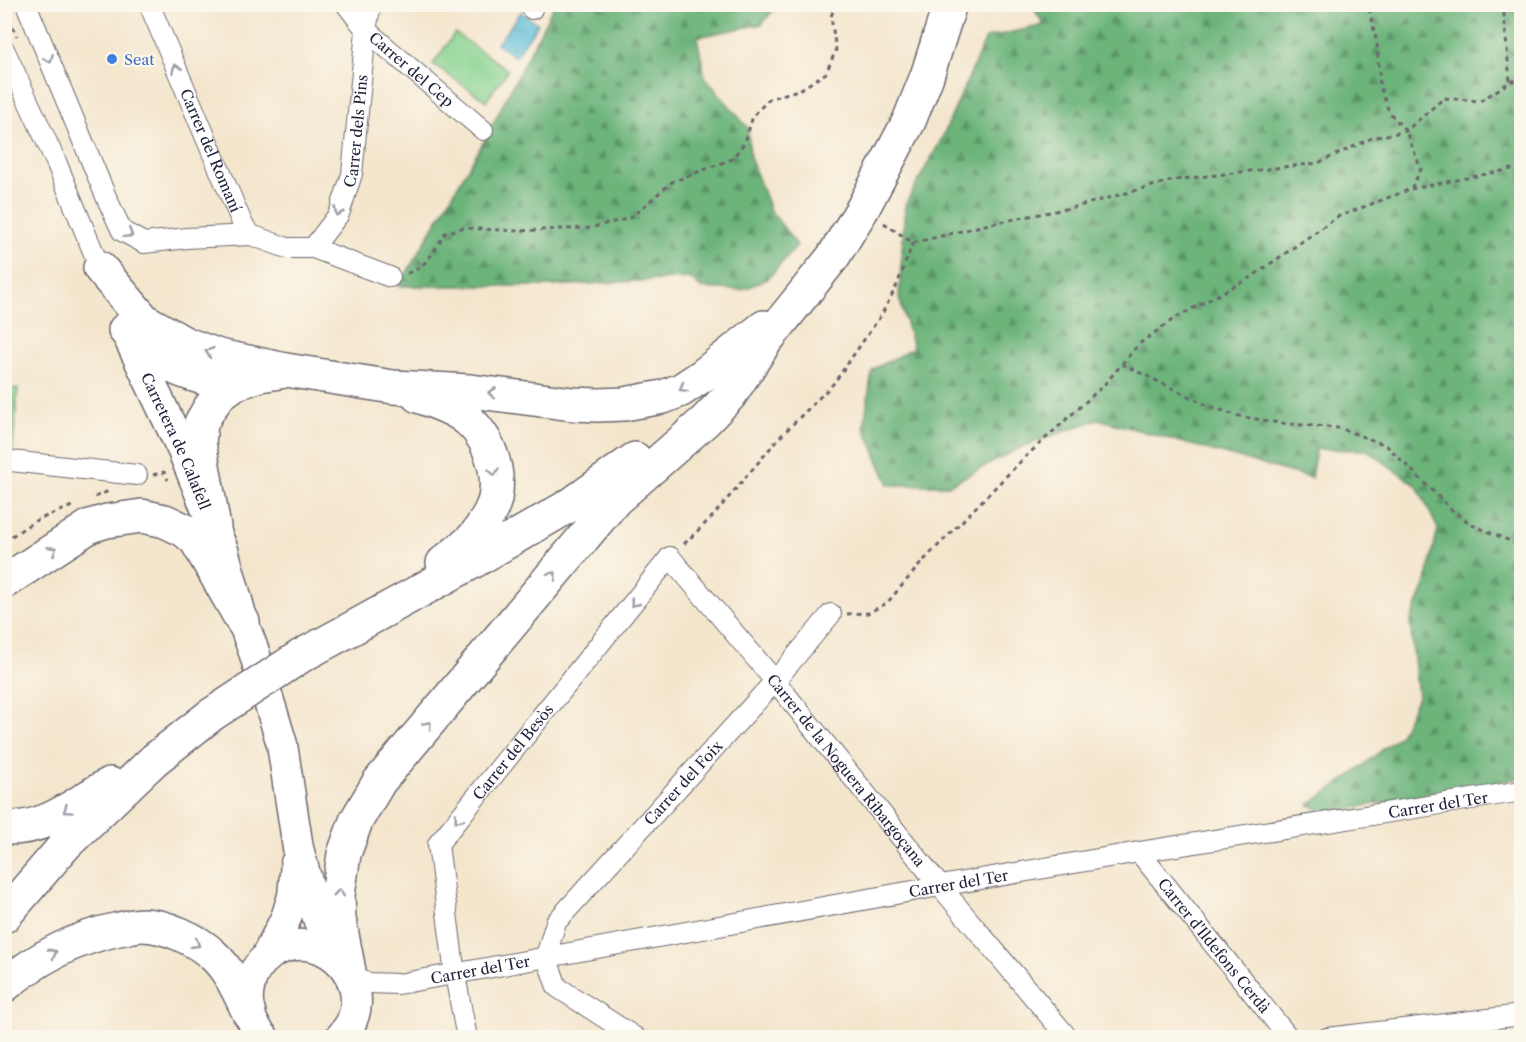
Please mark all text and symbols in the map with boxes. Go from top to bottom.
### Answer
street label: Carrer del Cep [365,28,458,111]
place label: Seat [124,50,155,69]
one-way arrow [42,52,54,63]
marker: Seat [105,52,119,66]
one-way arrow [171,64,183,75]
street label: Carrer dels Pins [339,74,371,190]
street label: Carrer del Romaní [177,86,246,215]
one-way arrow [334,205,346,216]
one-way arrow [123,226,134,237]
one-way arrow [204,347,215,360]
street label: Carretera de Calafell [137,369,215,513]
one-way arrow [679,381,689,392]
one-way arrow [487,388,496,400]
one-way arrow [488,468,500,477]
one-way arrow [46,546,57,557]
one-way arrow [546,571,557,582]
one-way arrow [630,596,641,607]
street label: Carrer de la Noguera Ribargoçana [763,670,930,870]
street label: Carrer del Besòs [468,700,557,803]
one-way arrow [420,720,431,731]
street label: Carrer del Foix [639,736,726,829]
street label: Carrer del Ter [1387,787,1490,822]
one-way arrow [63,803,73,815]
one-way arrow [454,812,465,823]
street label: Carrer del Ter [907,865,1010,901]
street label: Carrer d'Ildefons Cerdà [1154,874,1274,1017]
one-way arrow [332,888,345,897]
one-way arrow [190,936,200,948]
one-way arrow [46,949,57,960]
street label: Carrer del Ter [429,951,532,987]

